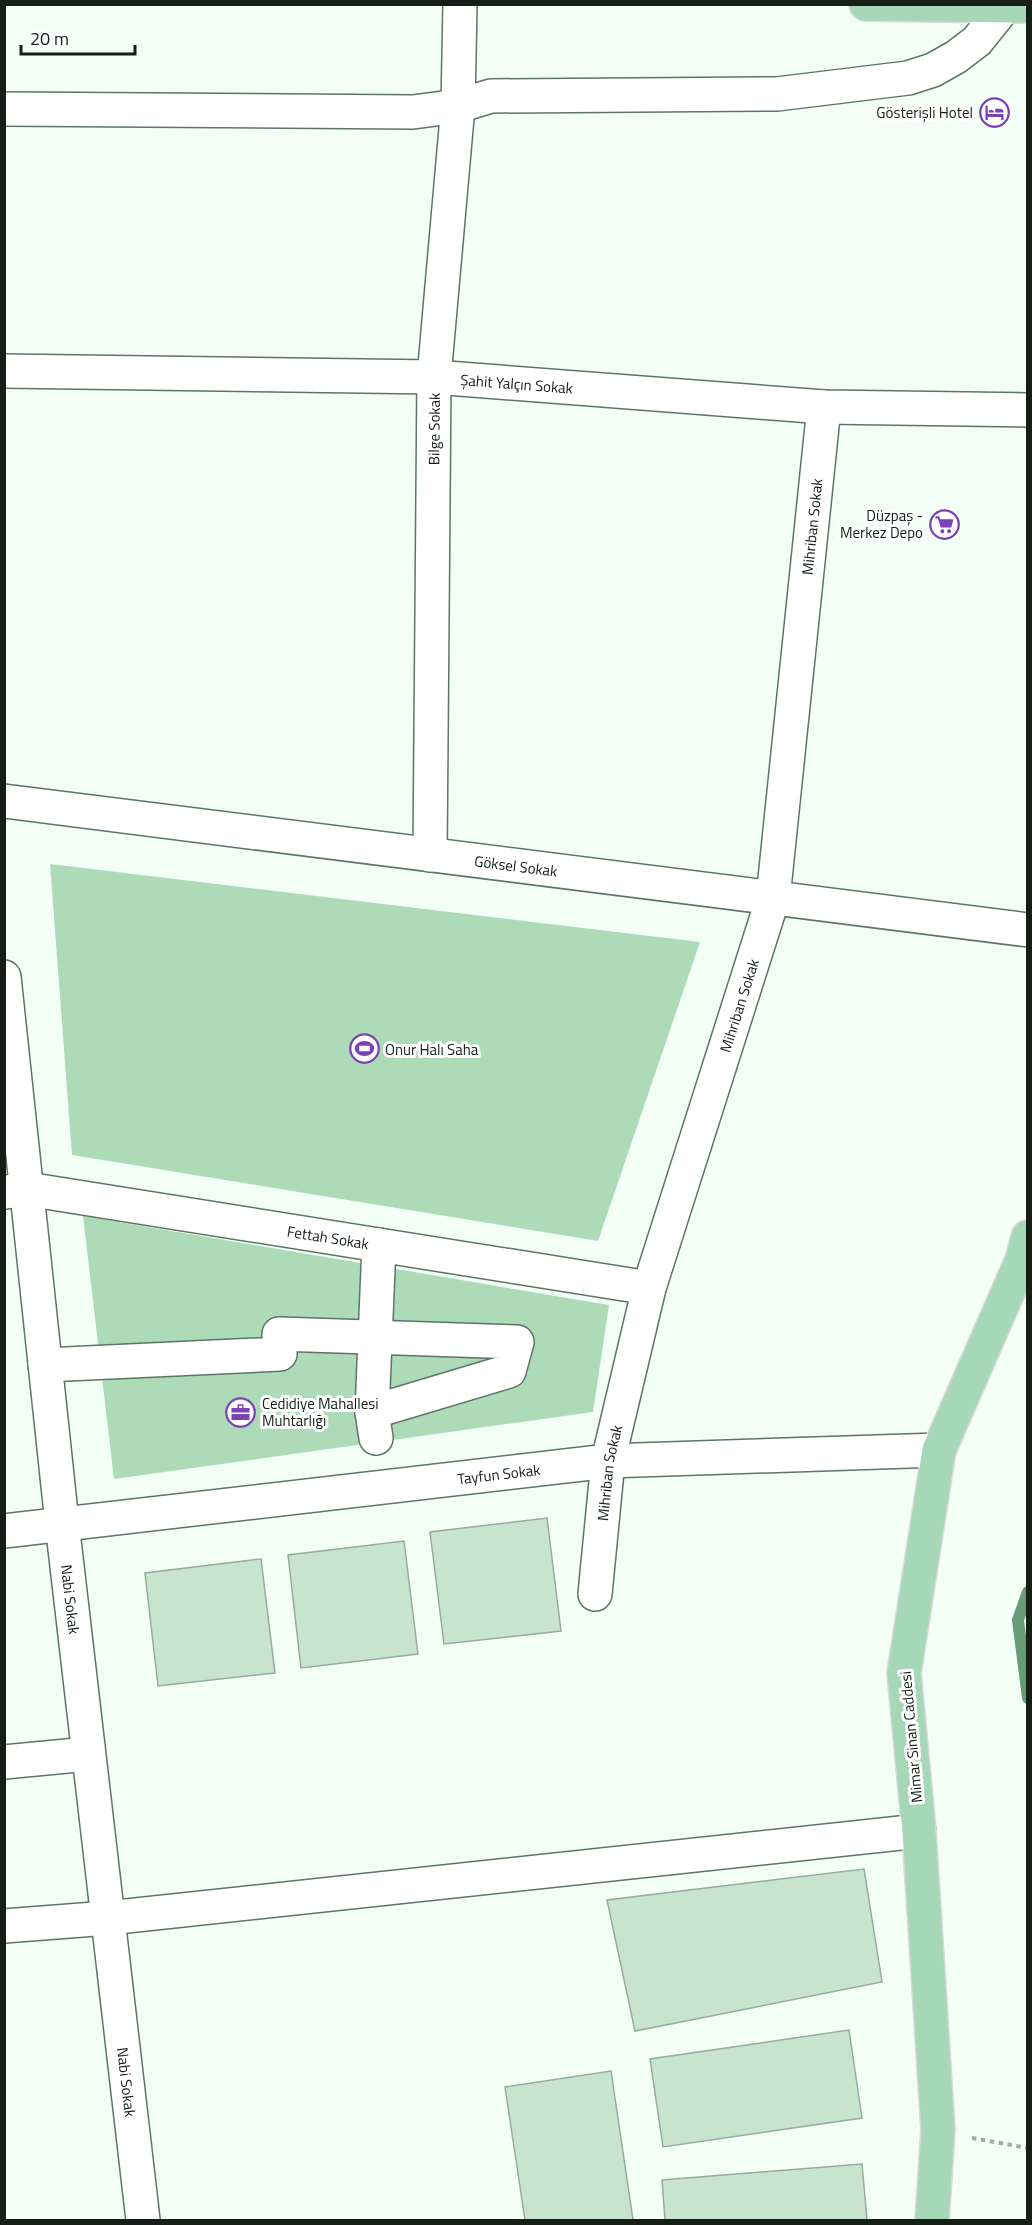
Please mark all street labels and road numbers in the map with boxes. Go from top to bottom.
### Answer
street label: Şahit Yalçın Sokak [460,368,574,399]
street label: Bilge Sokak [422,393,445,465]
street label: Mihriban Sokak [795,477,828,576]
street label: Göksel Sokak [473,849,559,882]
street label: Mihriban Sokak [713,956,765,1055]
street label: Fettah Sokak [285,1219,371,1255]
street label: Mihriban Sokak [591,1422,628,1522]
street label: Tayfun Sokak [456,1457,541,1490]
street label: Nabi Sokak [55,1563,86,1636]
street label: Mimar Sinan Caddesi [894,1670,928,1804]
street label: Nabi Sokak [112,2046,142,2118]

